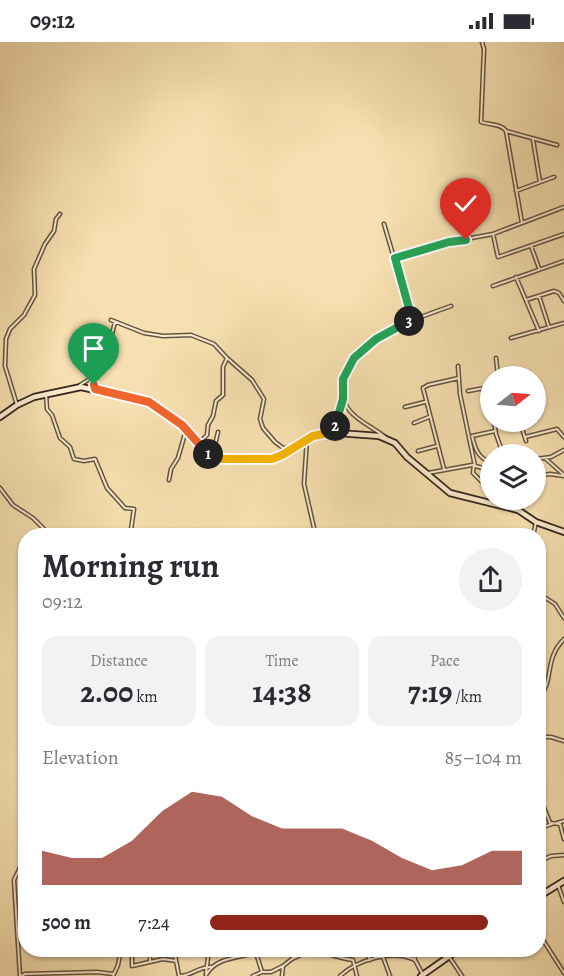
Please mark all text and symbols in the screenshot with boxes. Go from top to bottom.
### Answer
text: 09:12 [30,6,75,36]
pin [440,178,491,240]
icon: check [449,187,482,220]
pin: 3 [394,306,424,336]
text: 3 [406,310,412,332]
pin [68,323,119,385]
icon: arrive [77,332,110,365]
north arrow [480,366,546,432]
map controls [480,366,546,510]
pin: 2 [320,411,350,441]
text: 2 [331,415,339,437]
pin: 1 [193,439,223,469]
text: 1 [205,443,211,465]
button: layers [480,444,546,510]
text: Morning run [42,543,219,588]
button: share [459,548,522,611]
text: 09:12 [42,588,83,615]
text: Distance [90,650,148,672]
text: Time [265,650,299,672]
text: Pace [430,650,460,672]
text: 2.00 [80,672,133,712]
text: 14:38 [252,672,312,712]
text: 7:19 [408,672,452,712]
text: km [133,686,158,708]
text: /km [452,686,482,708]
text: Elevation [42,744,119,771]
text: 85–104 m [444,744,522,771]
text: 500 m [42,909,91,936]
text: 7:24 [138,909,170,936]

